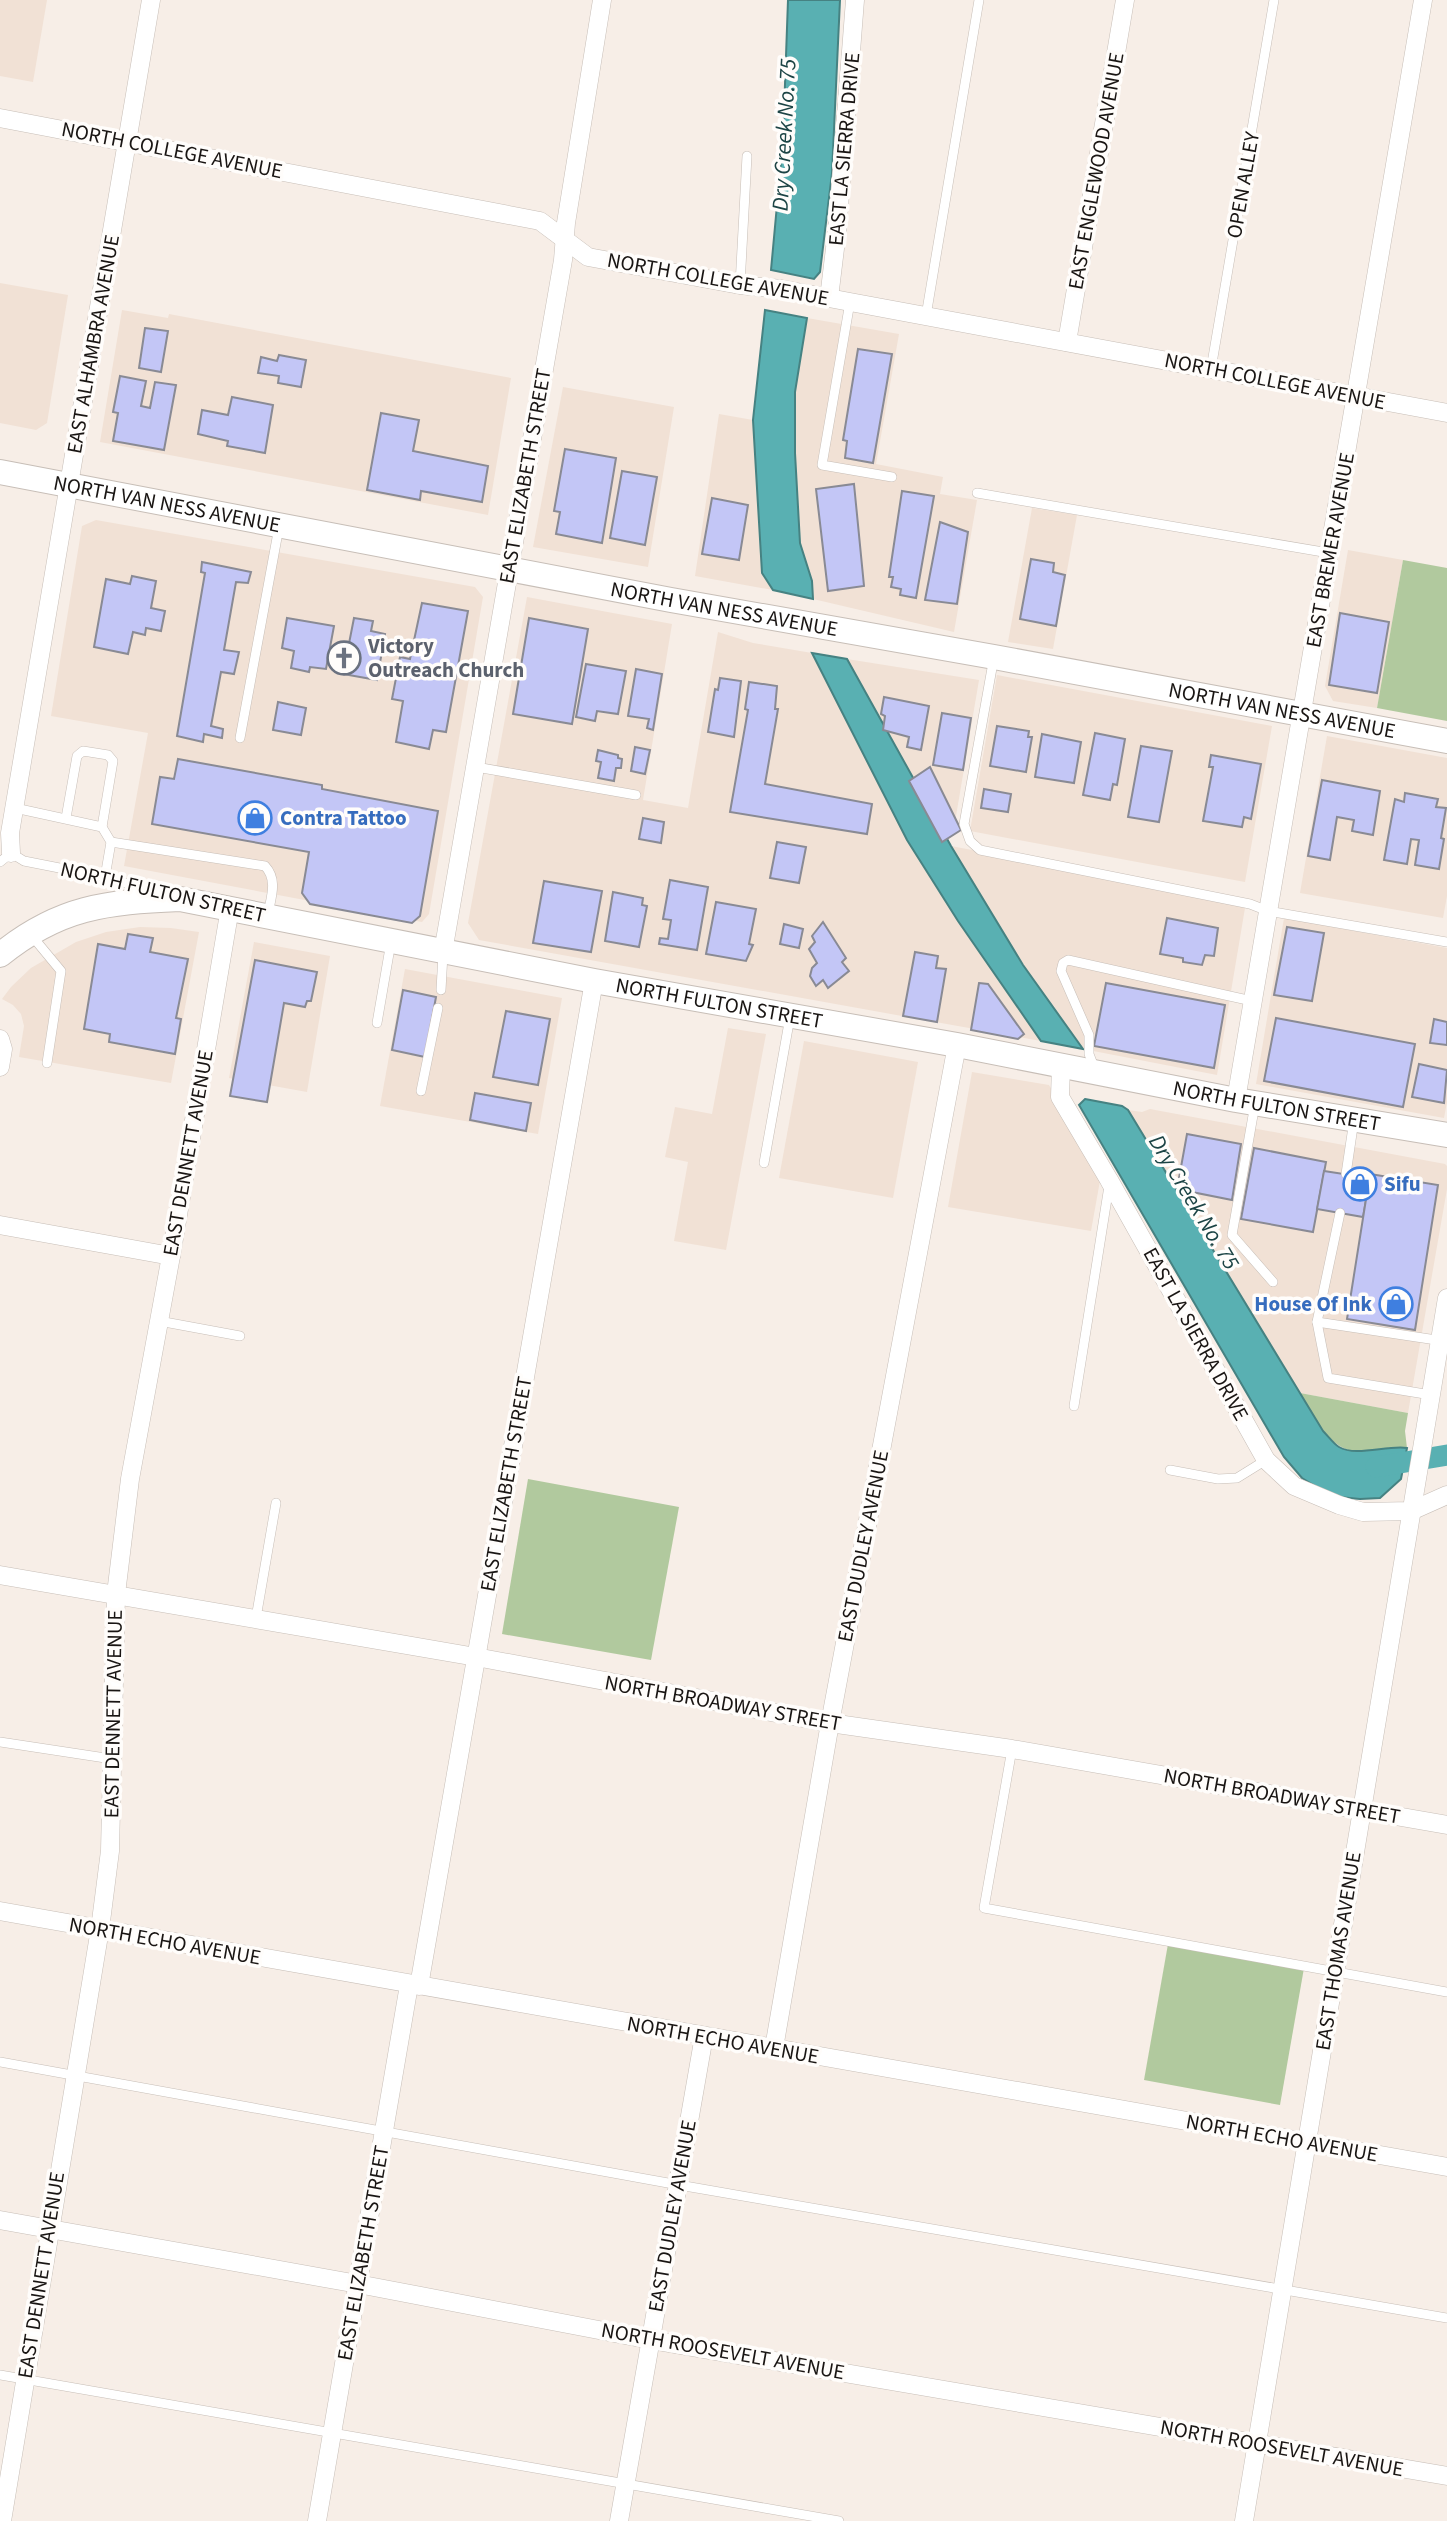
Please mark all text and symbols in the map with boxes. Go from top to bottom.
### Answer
street label: EAST ENGLEWOOD AVENUE [1060,50,1132,292]
street label: EAST LA SIERRA DRIVE [821,51,867,247]
water label: Dry Creek No. 75 [764,58,804,212]
street label: NORTH COLLEGE AVENUE [59,114,285,186]
street label: OPEN ALLEY [1219,128,1267,241]
street label: EAST ALHAMBRA AVENUE [59,232,127,456]
street label: NORTH COLLEGE AVENUE [605,245,831,313]
street label: NORTH COLLEGE AVENUE [1162,345,1388,417]
street label: EAST ELIZABETH STREET [491,366,559,586]
street label: EAST BREMER AVENUE [1298,450,1362,650]
street label: NORTH VAN NESS AVENUE [51,468,283,540]
street label: NORTH VAN NESS AVENUE [608,574,840,644]
place label: Victory Outreach Church [367,631,524,685]
church icon: Victory Outreach Church [325,639,363,677]
street label: NORTH VAN NESS AVENUE [1166,675,1398,746]
shop icon: Contra Tattoo [236,799,274,837]
place label: Contra Tattoo [280,803,407,833]
street label: NORTH FULTON STREET [57,854,269,930]
street label: NORTH FULTON STREET [613,970,825,1036]
street label: EAST DENNETT AVENUE [155,1048,221,1258]
street label: NORTH FULTON STREET [1171,1073,1383,1139]
water label: Dry Creek No. 75 [1141,1128,1247,1276]
shop icon: Sifu [1341,1165,1379,1203]
place label: Sifu [1384,1169,1421,1199]
street label: EAST LA SIERRA DRIVE [1136,1242,1256,1426]
shop icon: House Of Ink [1377,1285,1415,1323]
place label: House Of Ink [1254,1289,1372,1319]
street label: EAST ELIZABETH STREET [472,1374,540,1594]
street label: EAST DUDLEY AVENUE [830,1448,896,1644]
street label: EAST DENNETT AVENUE [96,1609,130,1819]
street label: NORTH BROADWAY STREET [602,1667,844,1739]
street label: NORTH BROADWAY STREET [1161,1760,1403,1832]
street label: EAST THOMAS AVENUE [1307,1849,1369,2053]
street label: NORTH ECHO AVENUE [67,1909,263,1973]
street label: NORTH ECHO AVENUE [625,2008,821,2072]
street label: NORTH ECHO AVENUE [1184,2106,1380,2170]
street label: EAST DUDLEY AVENUE [640,2117,704,2315]
street label: EAST ELIZABETH STREET [329,2143,397,2363]
street label: EAST DENNETT AVENUE [10,2170,72,2380]
street label: NORTH ROOSEVELT AVENUE [599,2315,847,2387]
street label: NORTH ROOSEVELT AVENUE [1158,2412,1406,2484]

